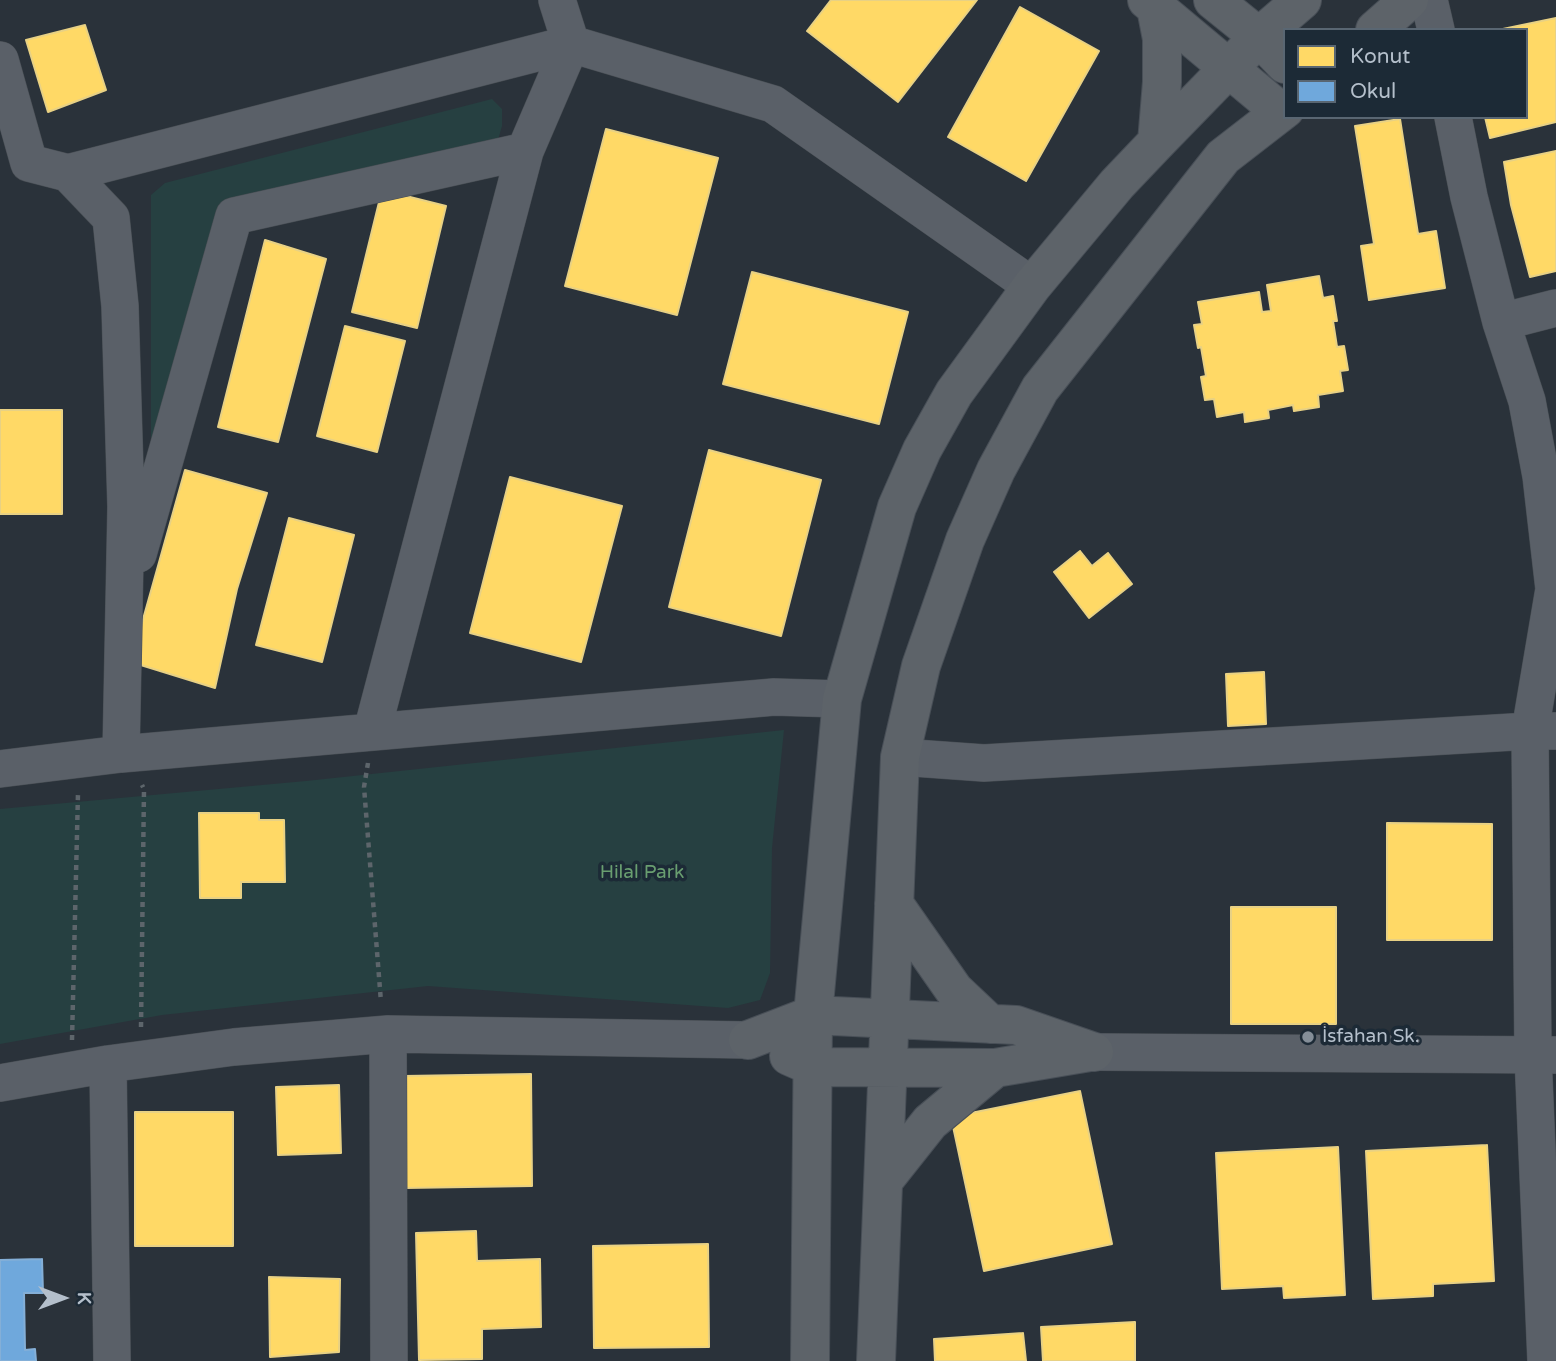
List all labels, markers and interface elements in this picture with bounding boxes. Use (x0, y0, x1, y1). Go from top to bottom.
legend (1283, 28, 1528, 119)
text: Konut (1350, 44, 1410, 69)
text: Okul (1350, 79, 1396, 104)
park label: Hilal Park (600, 862, 684, 884)
place label: İsfahan Sk. (1322, 1026, 1420, 1048)
marker: İsfahan Sk. (1300, 1029, 1316, 1045)
north arrow (28, 1263, 98, 1333)
text: K (73, 1292, 95, 1304)

